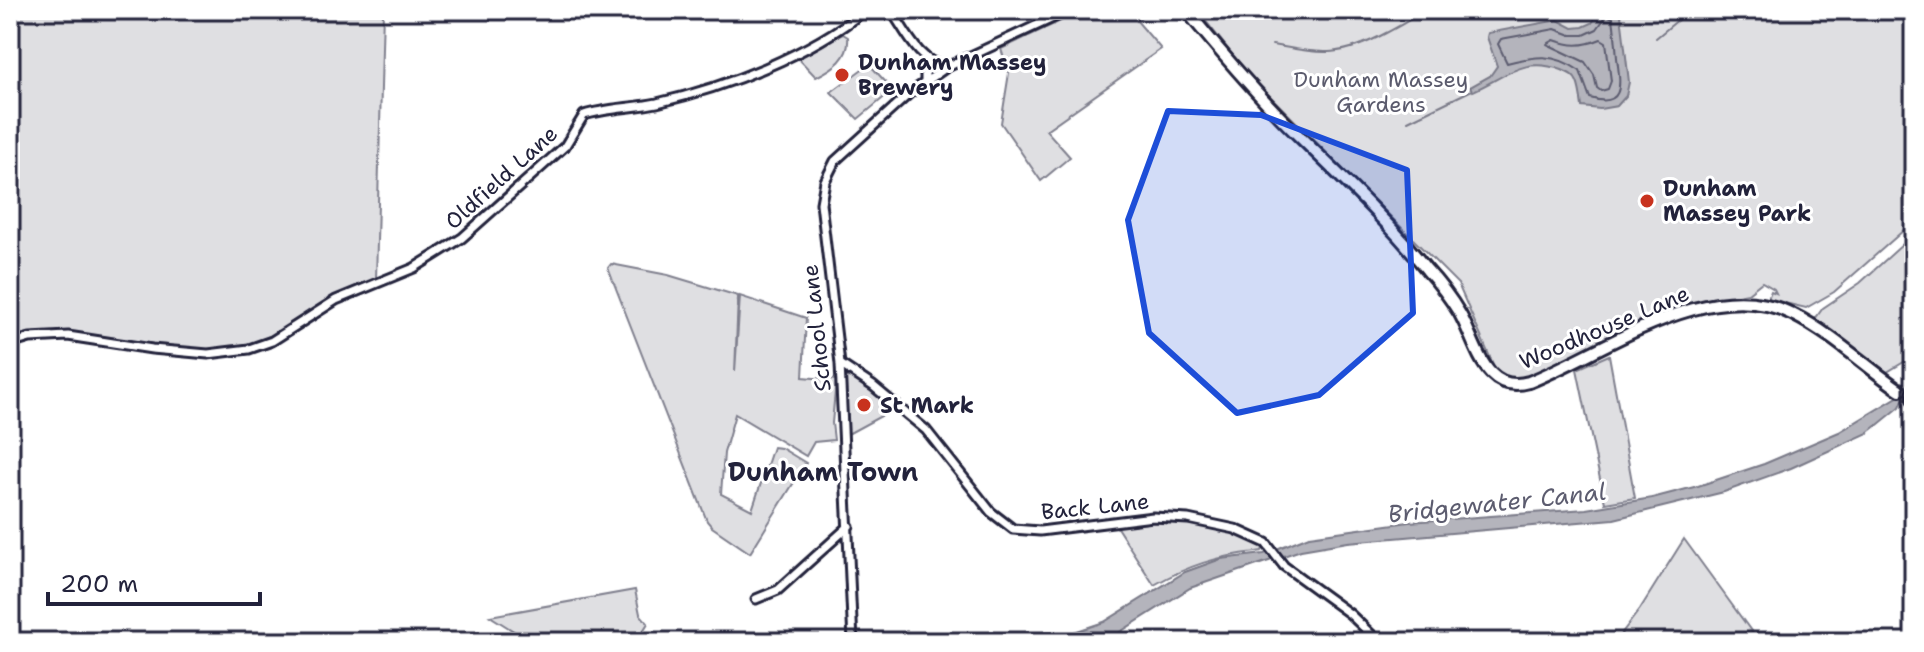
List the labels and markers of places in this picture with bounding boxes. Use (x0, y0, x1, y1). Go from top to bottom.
place label: Dunham Massey Brewery (858, 48, 1046, 102)
marker: Dunham Massey Brewery (833, 66, 851, 84)
place label: Dunham Massey Park (1663, 174, 1811, 228)
marker: Dunham Massey Park (1638, 192, 1656, 210)
place label: St Mark (880, 391, 974, 420)
marker: St Mark (855, 396, 873, 414)

